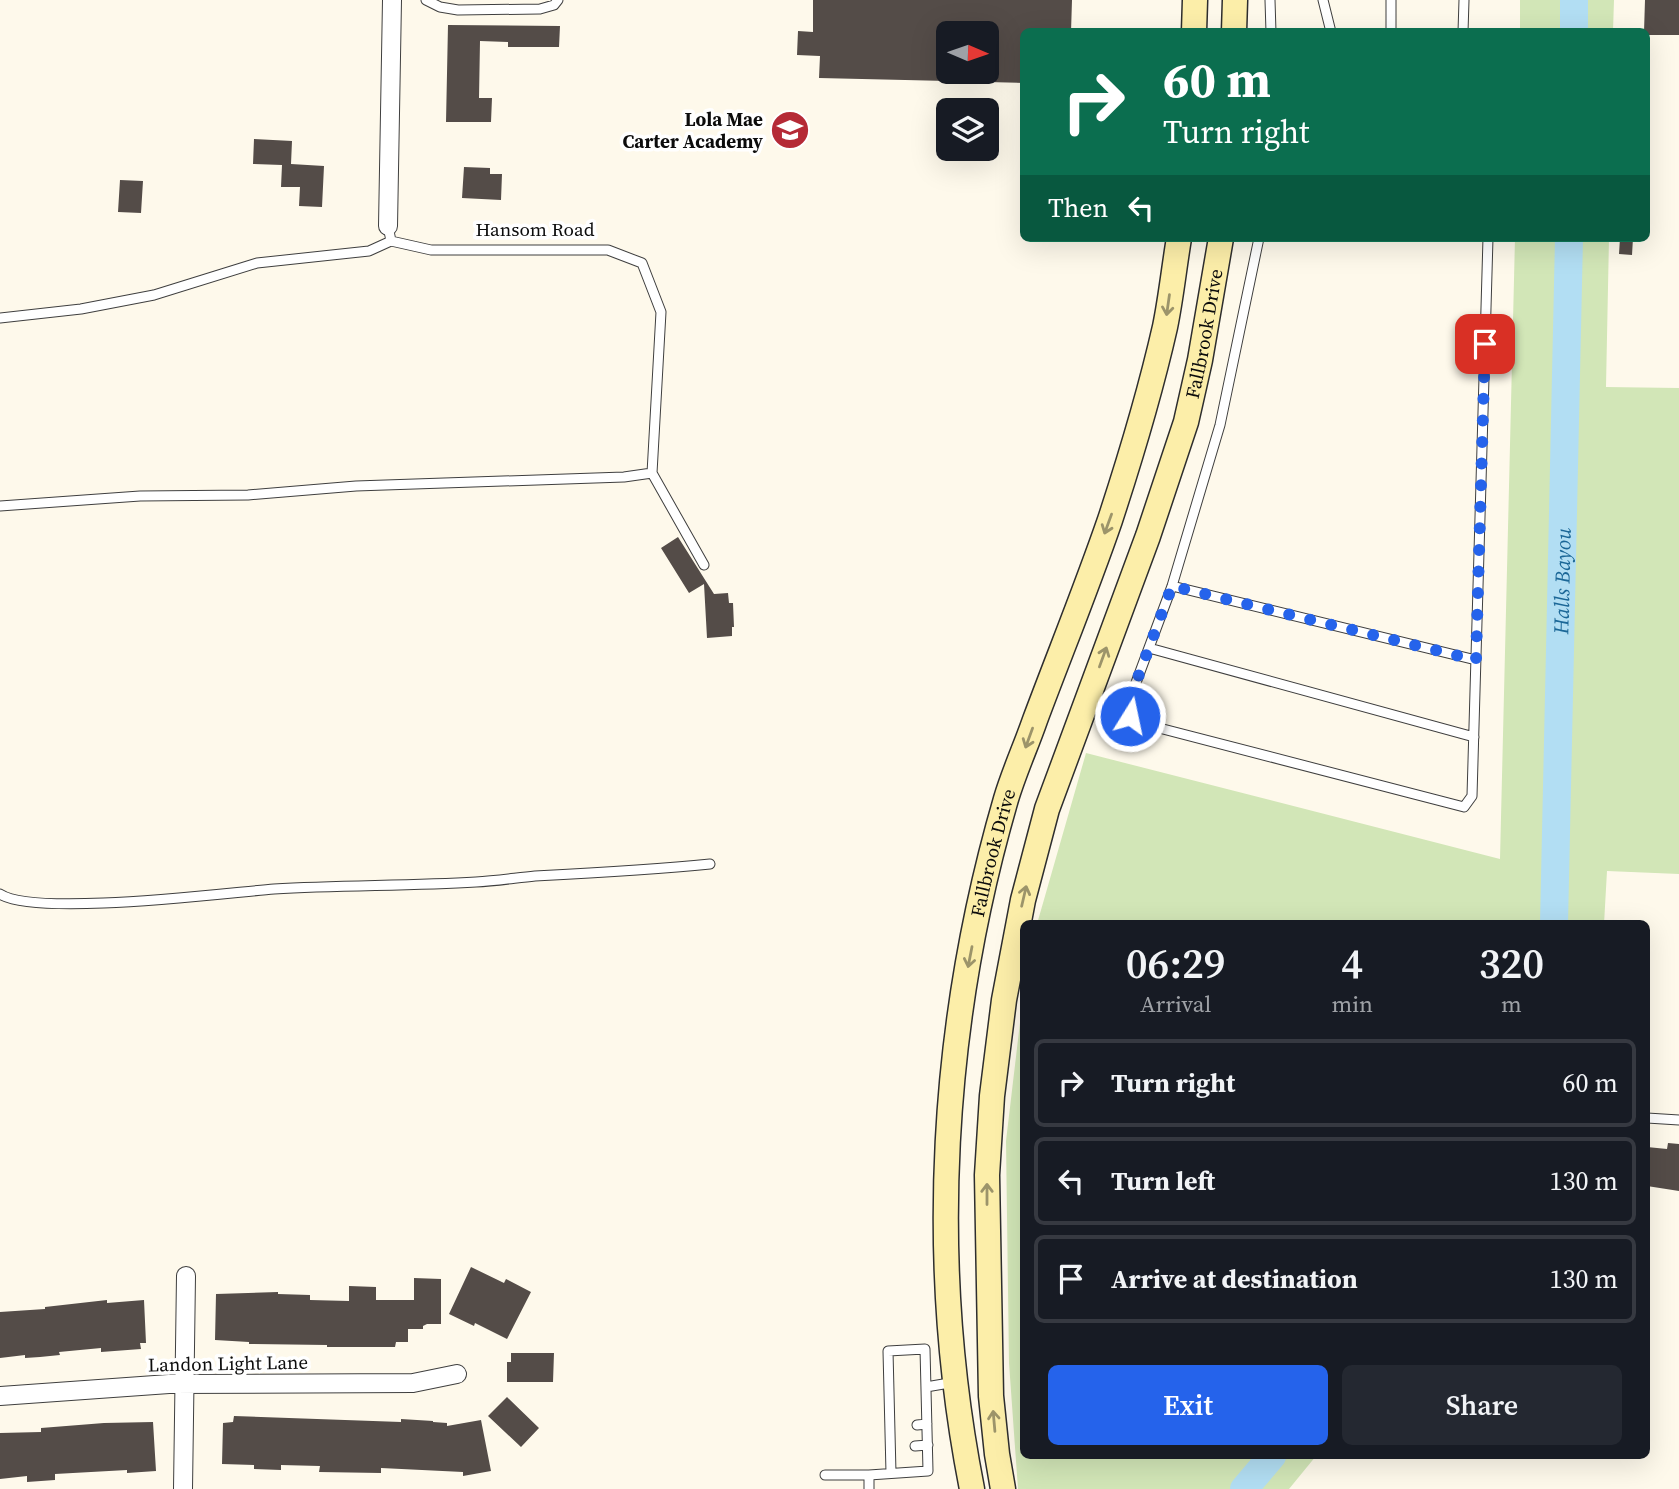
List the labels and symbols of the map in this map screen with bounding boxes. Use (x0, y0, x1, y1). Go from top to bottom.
north arrow (936, 21, 999, 84)
place label: Lola Mae Carter Academy (623, 106, 764, 154)
school or university icon: Lola Mae Carter Academy (769, 109, 811, 151)
street label: Hansom Road (476, 216, 595, 242)
street label: Fallbrook Drive (1179, 267, 1228, 401)
one-way arrow (1162, 294, 1175, 316)
pin (1455, 314, 1515, 374)
one-way arrow (1101, 513, 1113, 535)
water label: Halls Bayou (1546, 527, 1577, 636)
one-way arrow (1098, 646, 1110, 668)
position arrow (1093, 679, 1167, 753)
one-way arrow (1021, 726, 1034, 748)
street label: Fallbrook Drive (964, 785, 1021, 919)
one-way arrow (1018, 885, 1031, 908)
one-way arrow (963, 945, 976, 968)
one-way arrow (980, 1183, 994, 1206)
street label: Landon Light Lane (148, 1349, 308, 1377)
one-way arrow (987, 1411, 1000, 1433)

